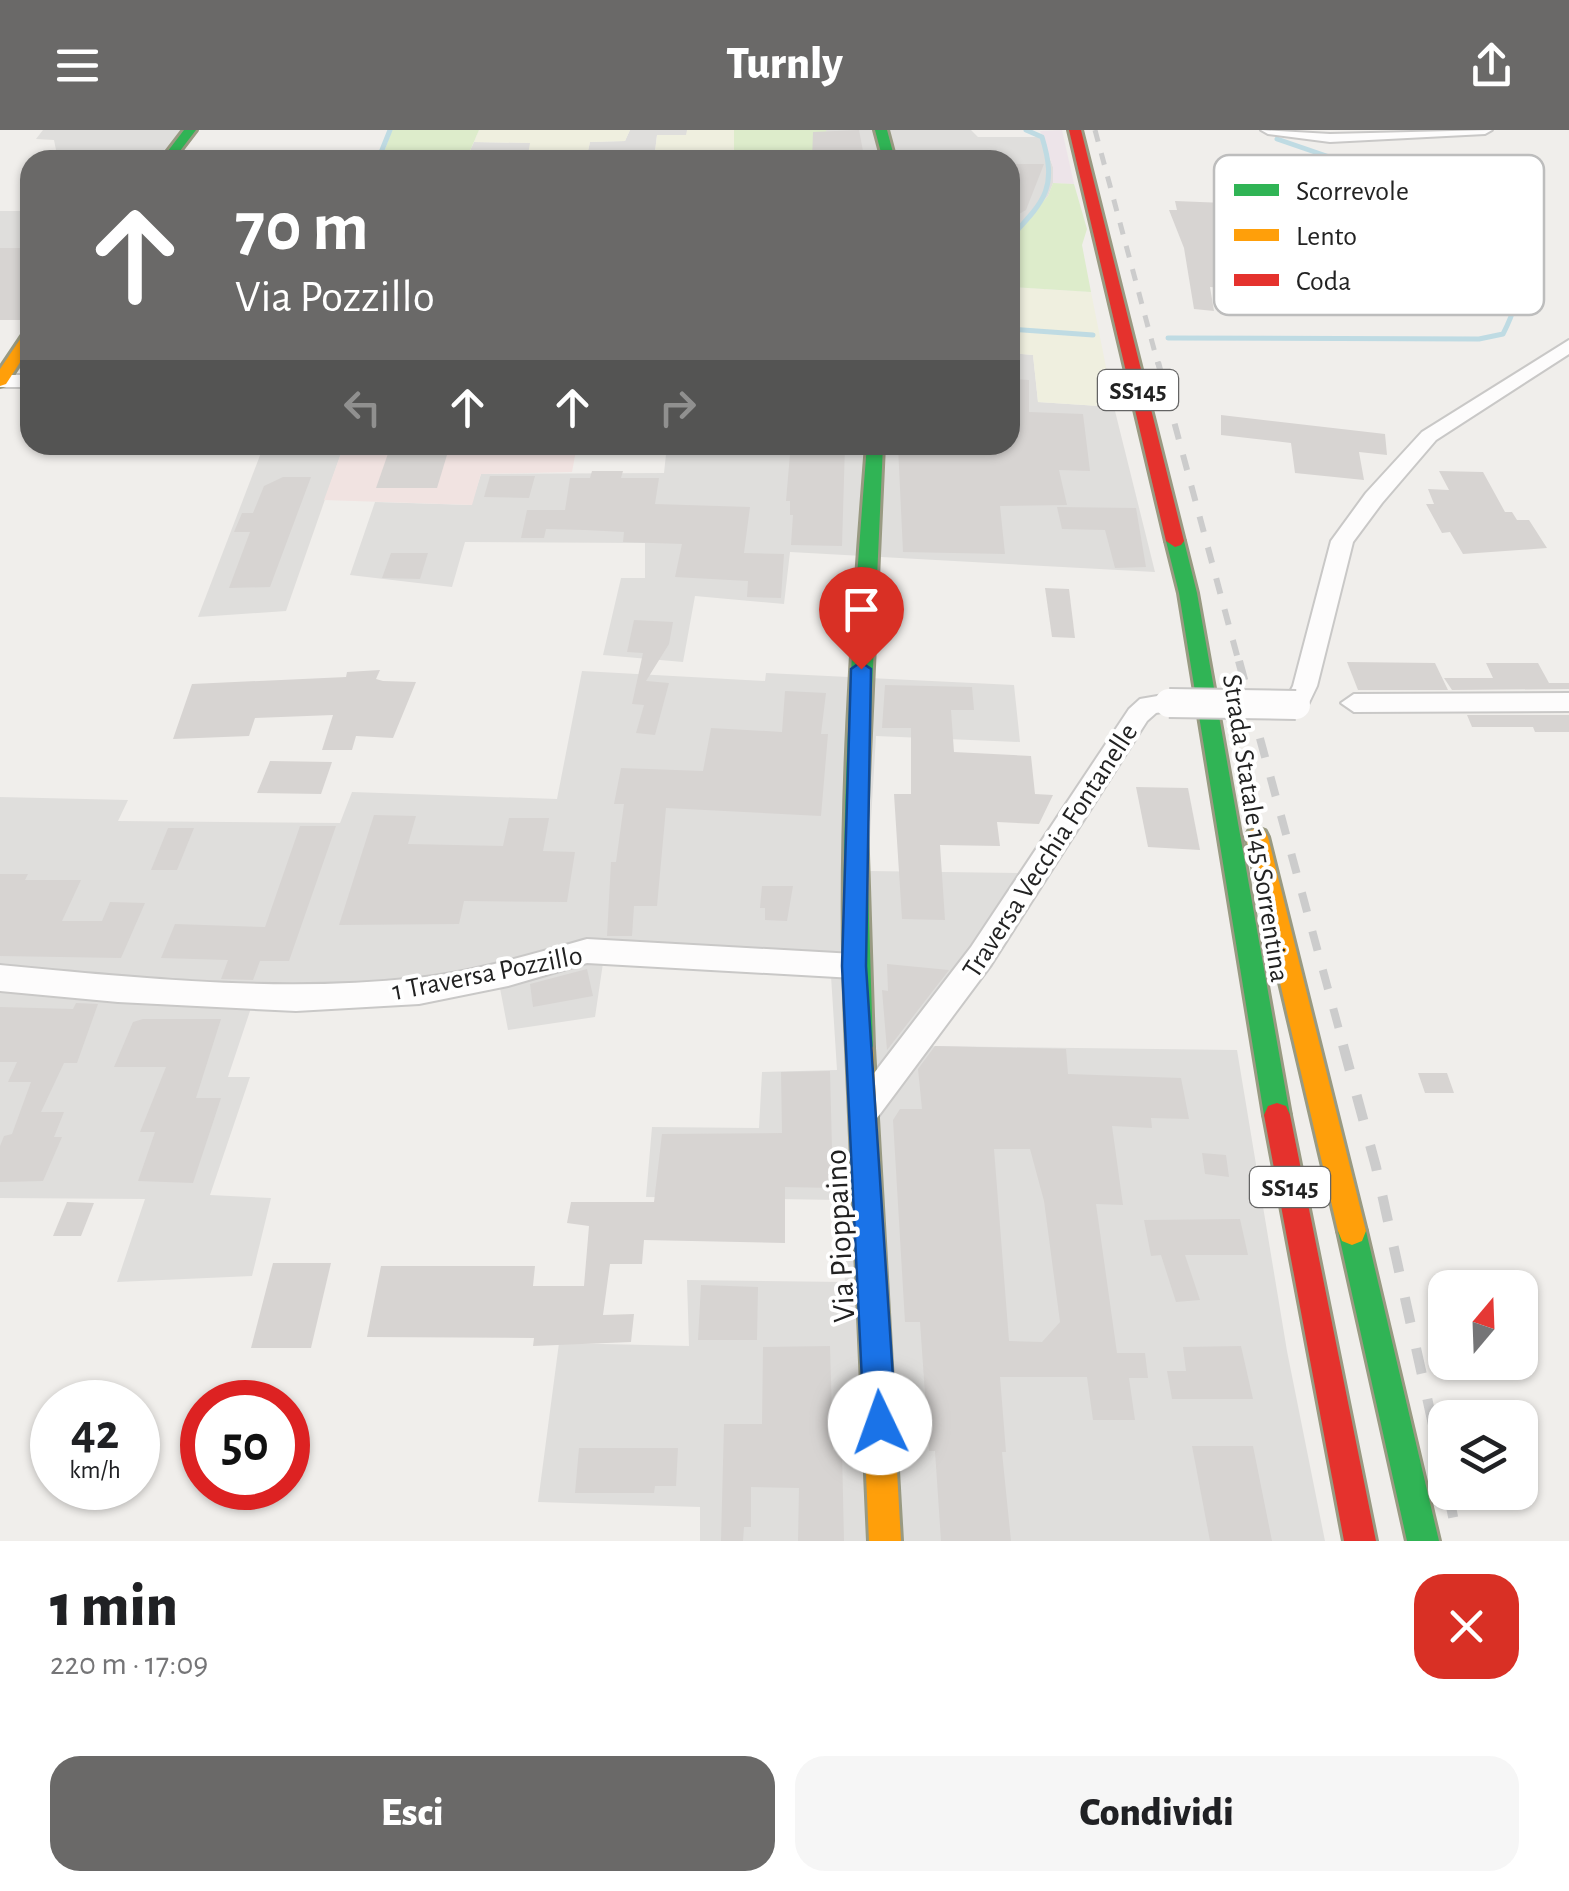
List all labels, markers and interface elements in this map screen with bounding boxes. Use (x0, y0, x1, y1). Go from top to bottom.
icon: menu (50, 38, 105, 93)
icon: share (1464, 38, 1519, 93)
text: Turnly (726, 42, 843, 87)
legend (1214, 155, 1544, 315)
text: Scorrevole (1296, 178, 1409, 206)
icon: ahead (70, 190, 200, 320)
text: 70 m (235, 193, 369, 263)
text: Lento (1296, 223, 1357, 251)
text: Coda (1296, 268, 1351, 296)
text: Via Pozzillo (235, 275, 435, 320)
road number: SS145 (1098, 370, 1178, 410)
icon: left (335, 380, 390, 435)
icon: ahead (440, 380, 495, 435)
icon: ahead (545, 380, 600, 435)
icon: right (650, 380, 705, 435)
pin (819, 567, 904, 670)
icon: arrive (834, 582, 889, 637)
street label: Strada Statale 145 Sorrentina (1217, 672, 1293, 984)
street label: Traversa Vecchia Fontanelle (958, 719, 1143, 983)
street label: 1 Traversa Pozzillo (390, 942, 585, 1006)
street label: Via Pioppaino (819, 1149, 861, 1323)
road number: SS145 (1250, 1167, 1330, 1207)
north arrow (1428, 1270, 1538, 1380)
map controls (1428, 1270, 1538, 1510)
position arrow (828, 1371, 932, 1475)
speed limit sign: 50 (180, 1380, 310, 1510)
button: layers (1428, 1400, 1538, 1510)
text: 42 (71, 1408, 119, 1458)
text: km/h (69, 1458, 121, 1483)
button: close (1414, 1574, 1519, 1679)
text: 1 min (50, 1577, 178, 1637)
text: 220 m · 17:09 (50, 1648, 208, 1680)
button: Esci (50, 1756, 775, 1871)
button: Condividi (795, 1756, 1519, 1871)

